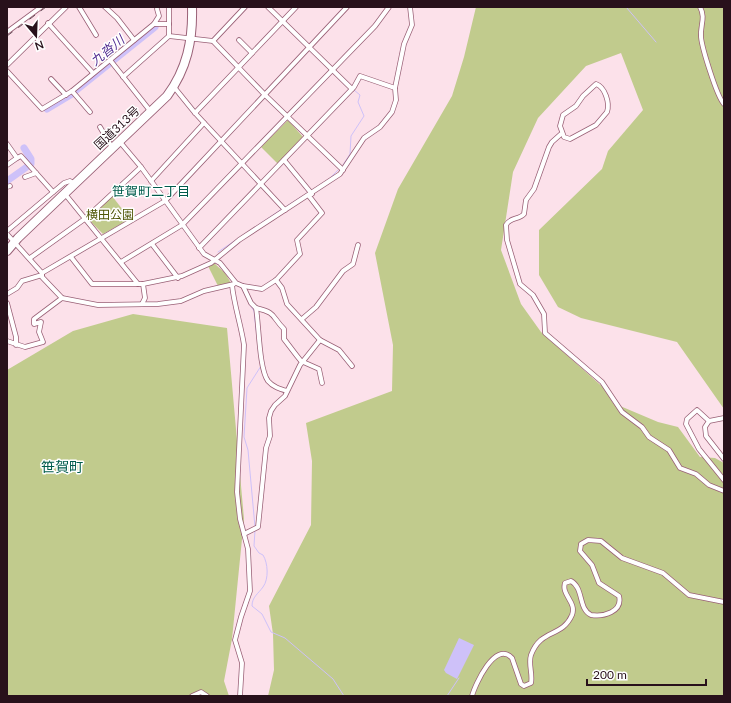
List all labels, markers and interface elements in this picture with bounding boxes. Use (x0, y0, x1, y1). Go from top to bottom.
north arrow (16, 16, 56, 56)
water label: 九沓川 (87, 30, 129, 68)
text: N (33, 38, 46, 53)
street label: 国道313号 (91, 103, 143, 153)
district label: 笹賀町二丁目 (112, 183, 190, 199)
park label: 横田公園 (86, 207, 134, 222)
district label: 笹賀町 (41, 458, 83, 475)
scale bar (587, 661, 706, 687)
text: 200 m (593, 667, 627, 682)

